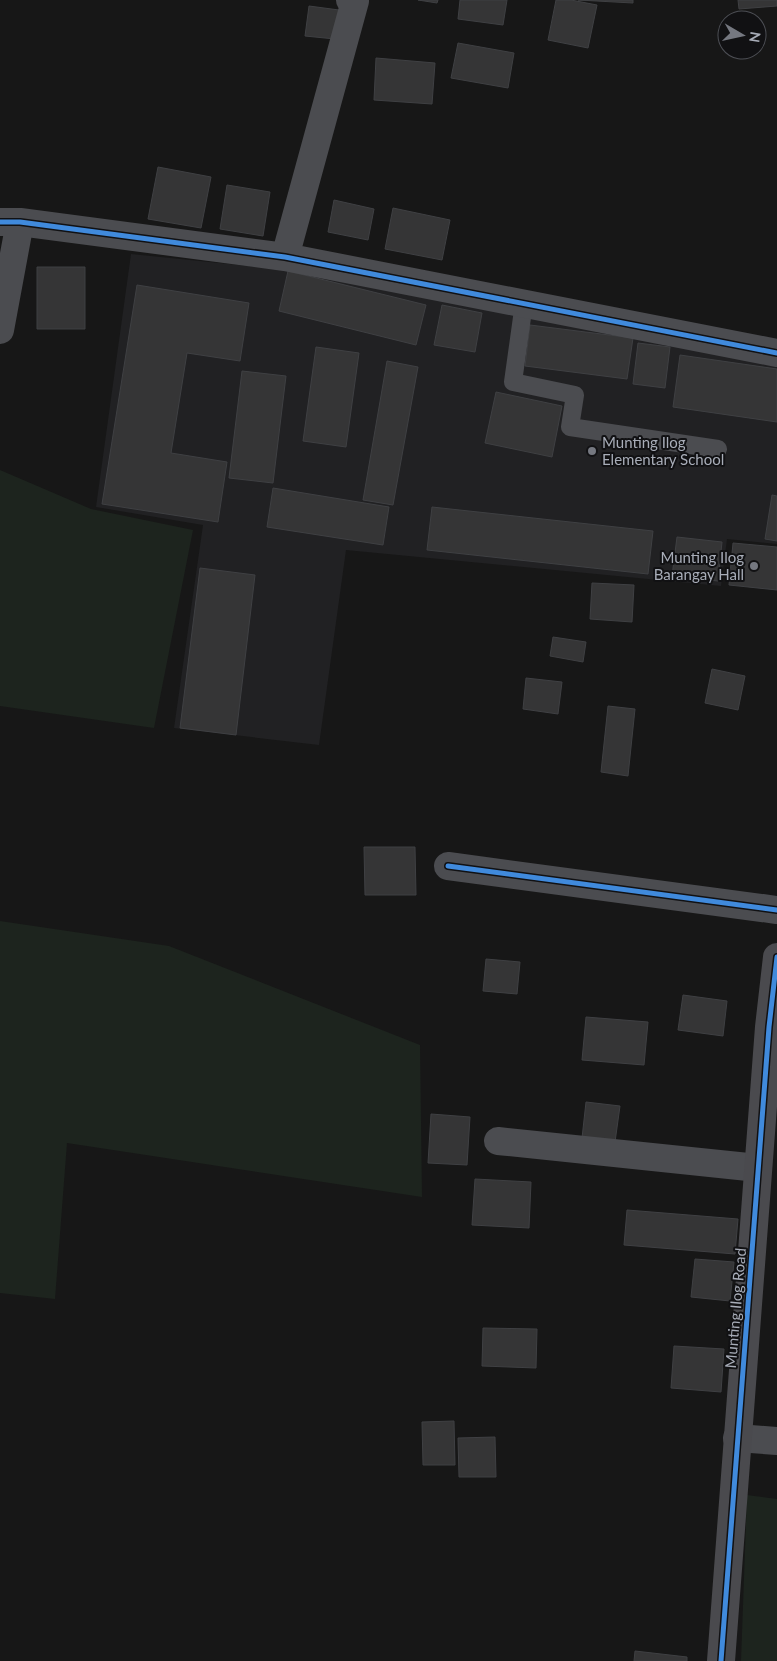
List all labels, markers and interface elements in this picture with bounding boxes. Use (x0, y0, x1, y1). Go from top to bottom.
north arrow (717, 10, 767, 60)
text: N (746, 30, 765, 44)
place label: Munting Ilog Elementary School (602, 433, 724, 468)
marker: Munting Ilog Elementary School (586, 445, 598, 457)
place label: Munting Ilog Barangay Hall (654, 548, 744, 583)
marker: Munting Ilog Barangay Hall (748, 560, 760, 572)
street label: Munting Ilog Road (721, 1247, 749, 1369)

